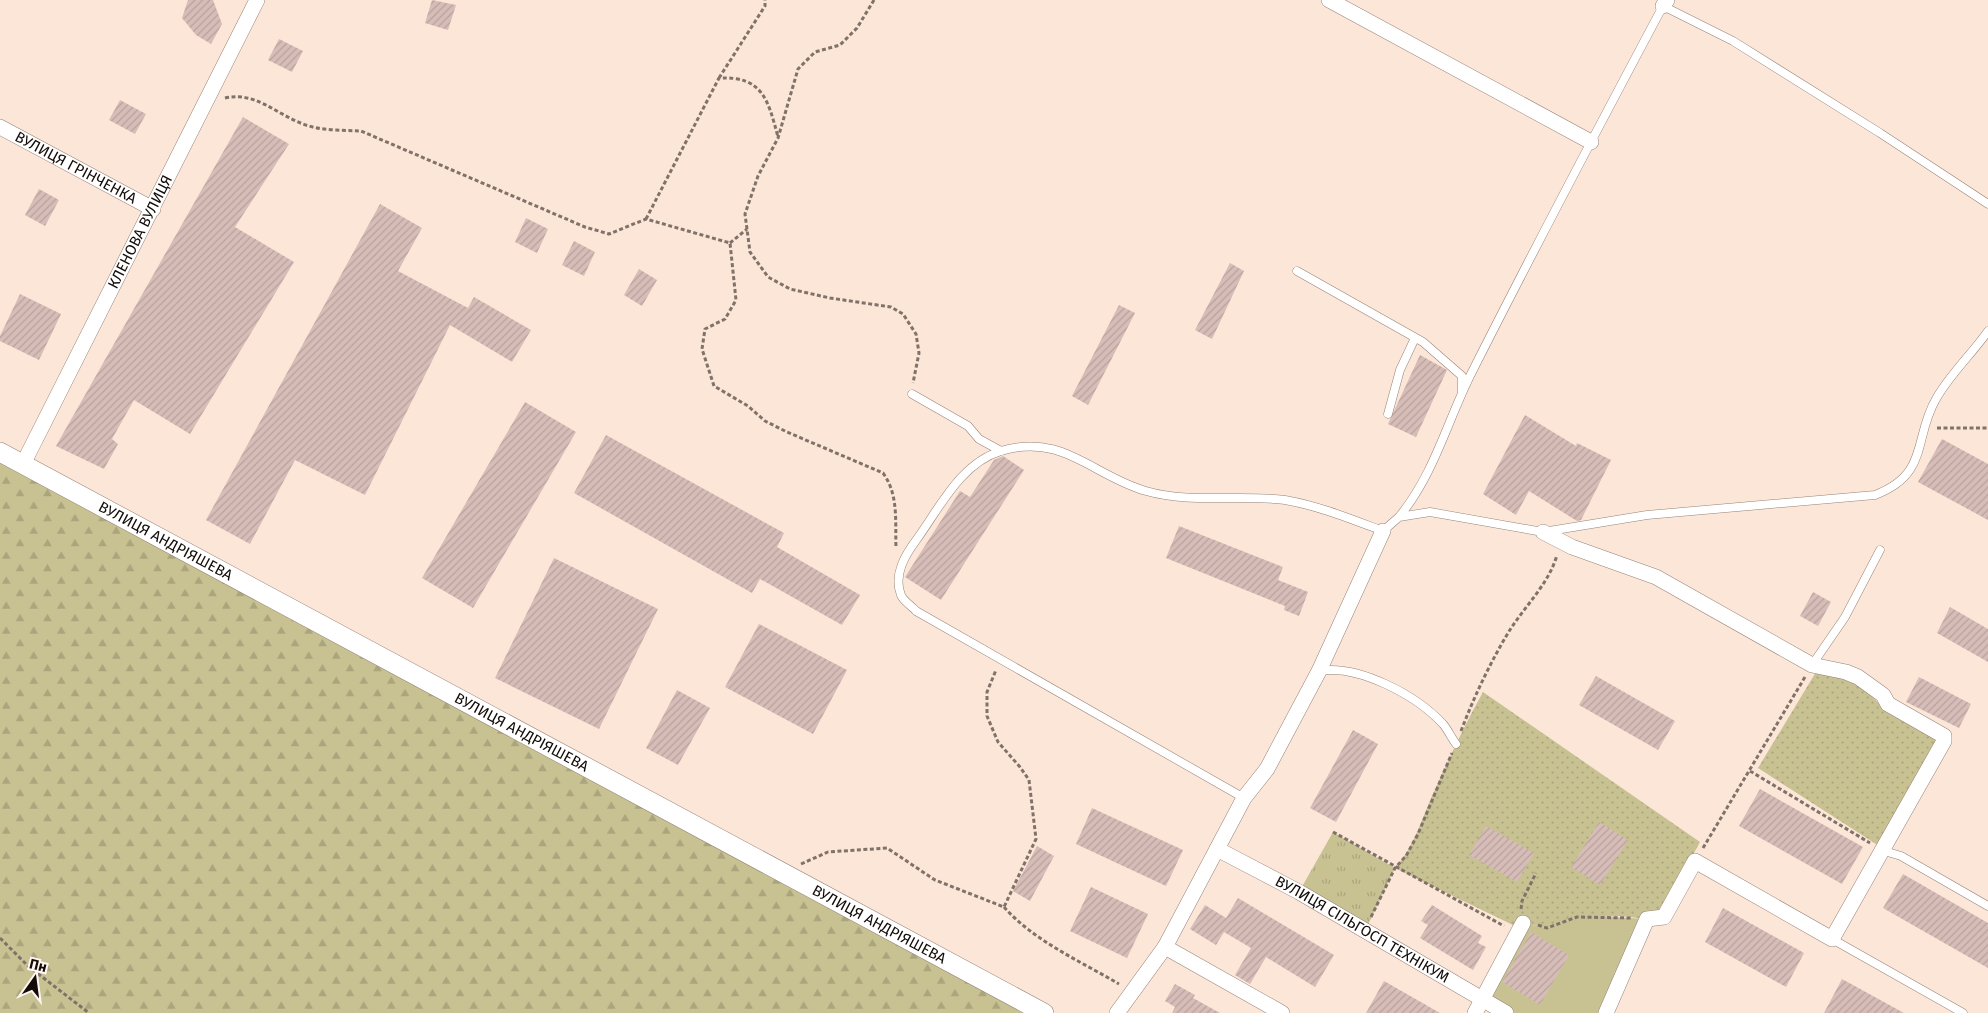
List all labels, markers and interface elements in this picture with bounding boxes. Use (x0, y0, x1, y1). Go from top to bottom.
street label: ВУЛИЦЯ ГРІНЧЕНКА (12, 128, 140, 208)
street label: КЛЕНОВА ВУЛИЦЯ (104, 172, 176, 292)
street label: ВУЛИЦЯ АНДРІЯШЕВА (95, 498, 236, 584)
street label: ВУЛИЦЯ АНДРІЯШЕВА (451, 689, 592, 776)
street label: ВУЛИЦЯ СІЛЬГОСП ТЕХНІКУМ (1272, 872, 1452, 987)
street label: ВУЛИЦЯ АНДРІЯШЕВА (809, 881, 950, 968)
north arrow (10, 953, 60, 1003)
text: Пн (27, 956, 49, 976)

